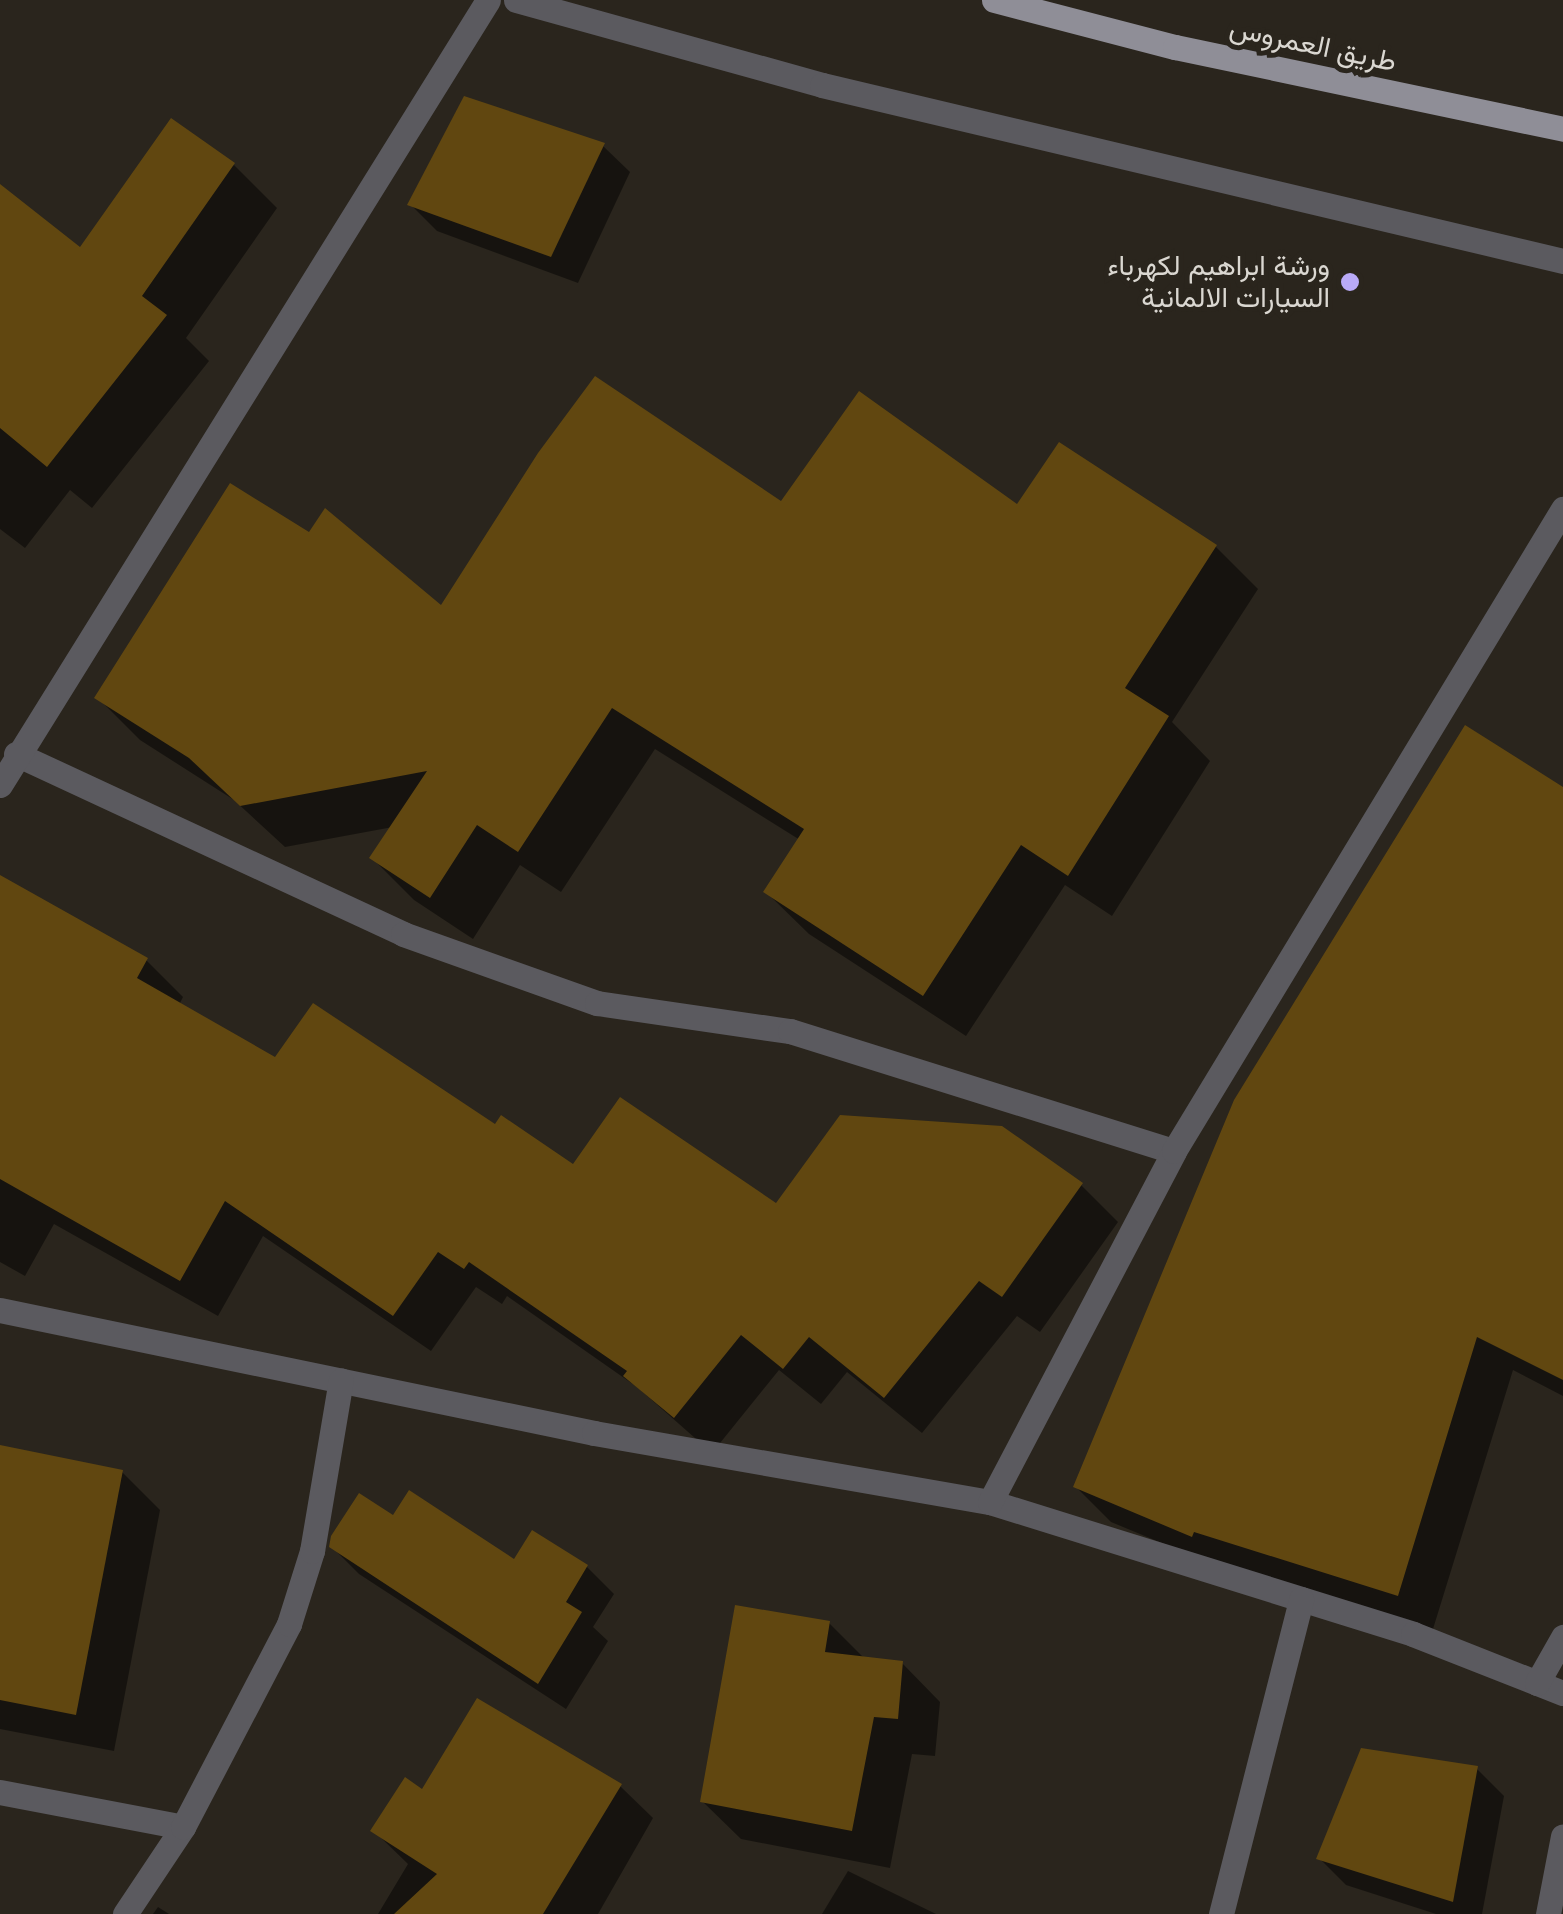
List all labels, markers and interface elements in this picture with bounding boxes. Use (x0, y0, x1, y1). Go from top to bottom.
street label: طريق العمروس (1227, 11, 1399, 79)
place label: ورشة ابراهيم لكهرباء السيارات الالمانية (1107, 249, 1330, 315)
marker: ورشة ابراهيم لكهرباء السيارات الالمانية (1339, 271, 1361, 293)

